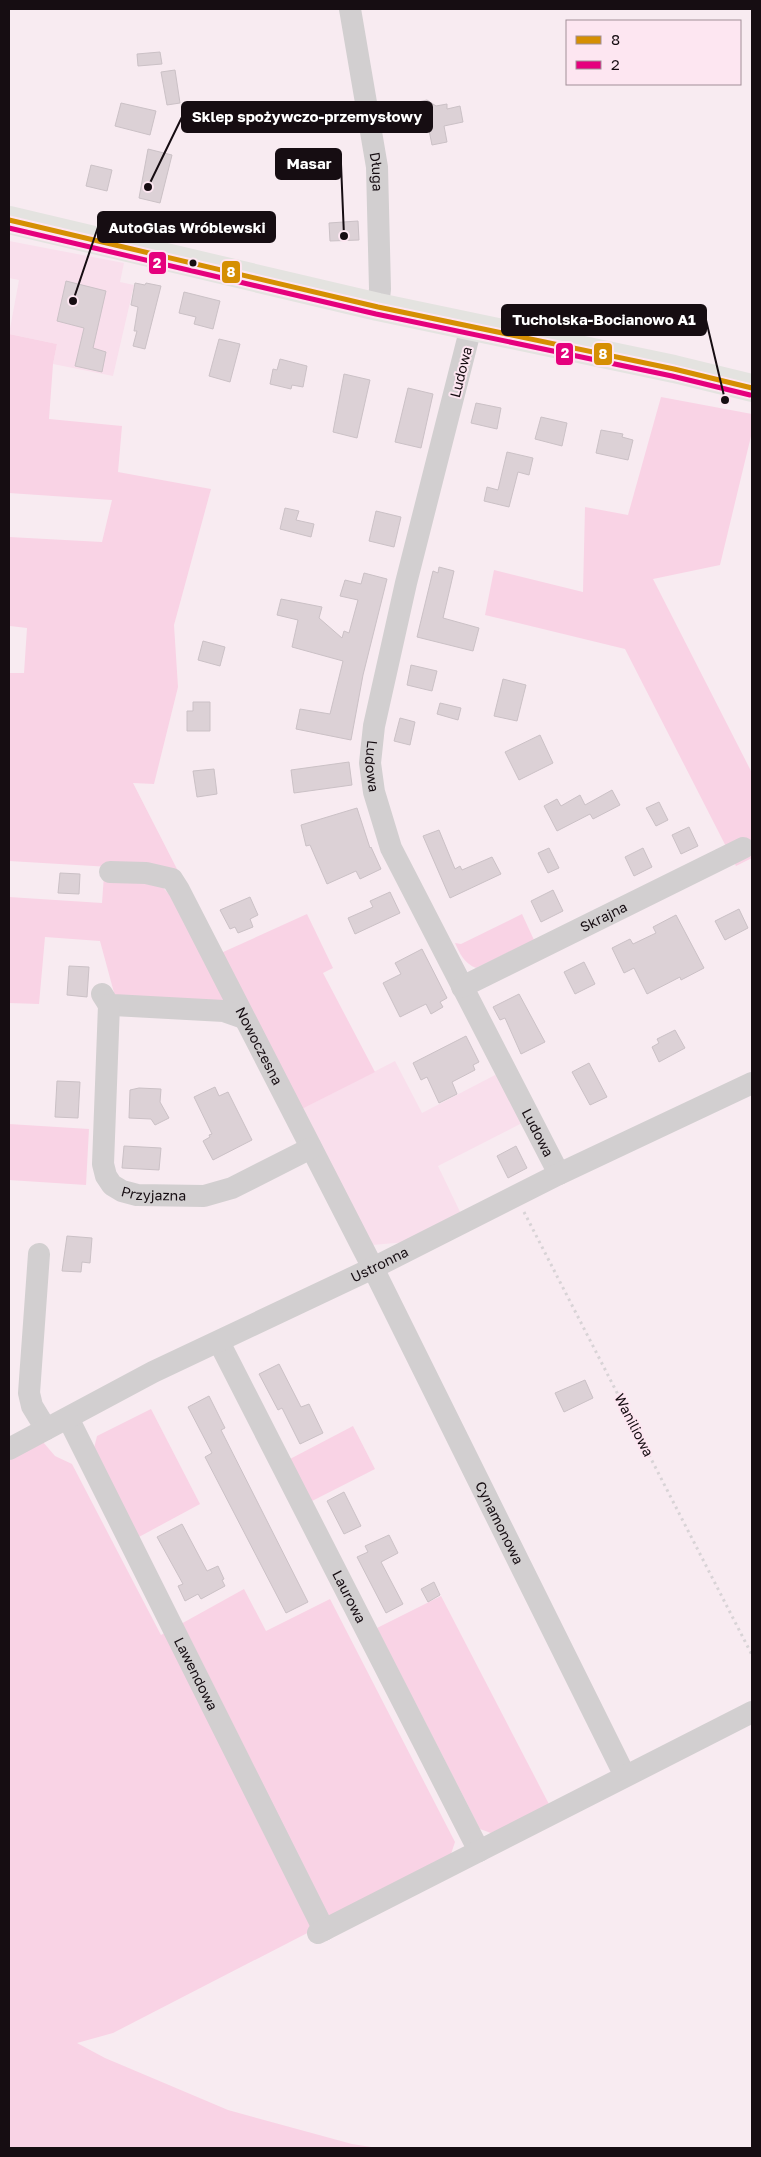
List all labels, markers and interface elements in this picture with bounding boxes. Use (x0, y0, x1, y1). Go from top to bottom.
legend (566, 20, 741, 85)
text: 8 (611, 30, 620, 48)
text: 2 (611, 55, 620, 73)
callout: Sklep spożywczo-przemysłowy (182, 102, 432, 132)
text: Sklep spożywczo-przemysłowy (192, 107, 422, 125)
callout: Masar (276, 149, 341, 179)
street label: Długa (367, 151, 387, 192)
text: Masar (286, 154, 332, 172)
callout: AutoGlas Wróblewski (98, 212, 275, 242)
text: AutoGlas Wróblewski (108, 218, 266, 236)
line badge: 2 (148, 251, 167, 275)
text: 2 (153, 254, 162, 271)
unlabelled marker (188, 258, 198, 268)
line badge: 8 (221, 260, 241, 284)
text: 8 (227, 263, 236, 280)
callout: Tucholska-Bocianowo A1 (502, 305, 706, 335)
text: Tucholska-Bocianowo A1 (512, 310, 696, 328)
line badge: 2 (555, 342, 574, 366)
line badge: 8 (593, 342, 613, 366)
text: 2 (561, 344, 570, 361)
street label: Ludowa (446, 345, 475, 399)
text: 8 (599, 345, 608, 362)
street label: Ludowa (362, 739, 383, 793)
street label: Skrajna (577, 898, 630, 935)
street label: Nowoczesna (232, 1004, 287, 1088)
street label: Ludowa (519, 1105, 558, 1160)
street label: Przyjazna (119, 1182, 186, 1204)
street label: Ustronna (348, 1243, 411, 1285)
street label: Waniliowa (611, 1390, 658, 1459)
street label: Cynamonowa (472, 1478, 528, 1567)
street label: Laurowa (329, 1567, 370, 1626)
street label: Lawendowa (171, 1634, 222, 1713)

